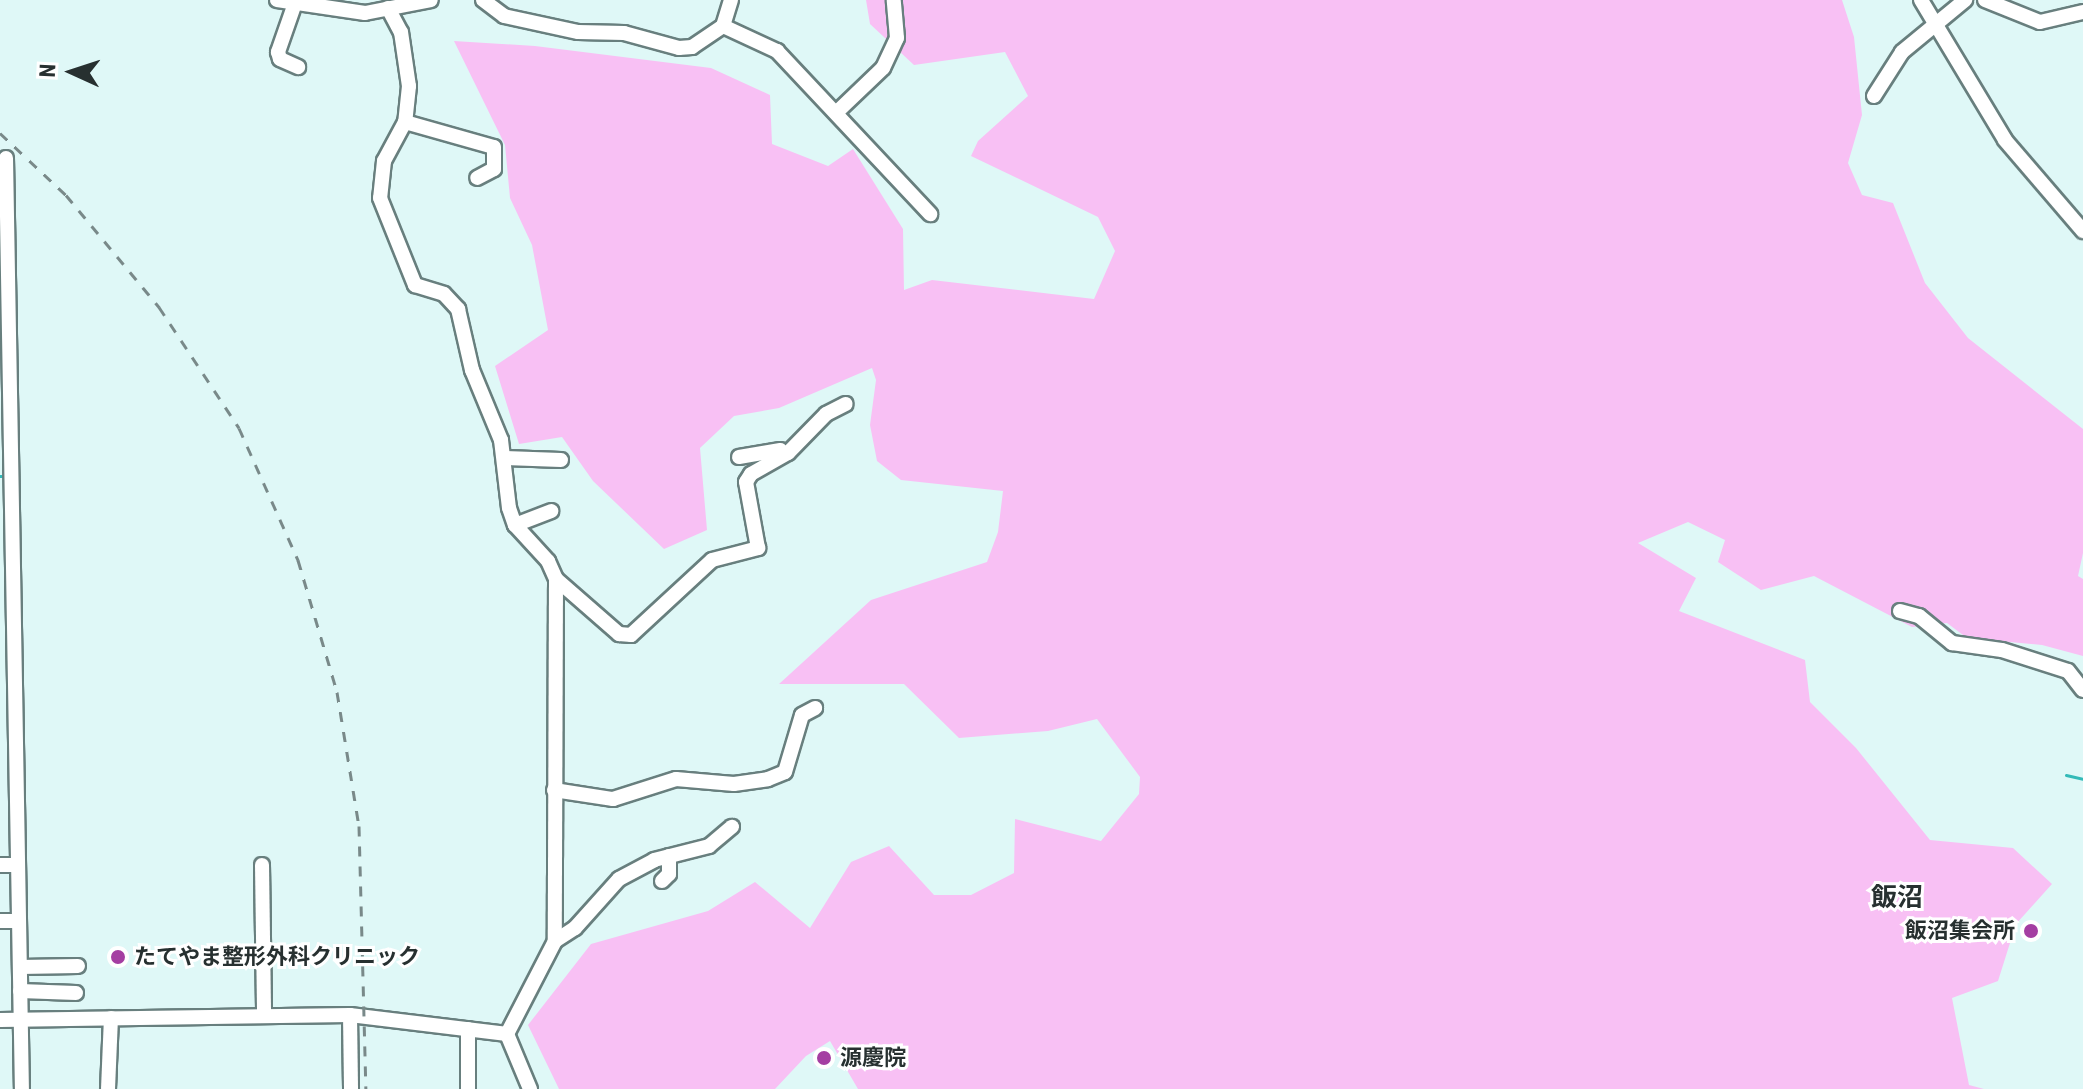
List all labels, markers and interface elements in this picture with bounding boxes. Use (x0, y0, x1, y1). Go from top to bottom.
north arrow (32, 32, 112, 112)
text: N (35, 63, 60, 78)
district label: 飯沼 (1871, 882, 1923, 914)
place label: 飯沼集会所 (1905, 918, 2015, 944)
marker: 飯沼集会所 (2022, 922, 2040, 940)
place label: たてやま整形外科クリニック (134, 944, 420, 970)
marker: たてやま整形外科クリニック (109, 948, 127, 966)
place label: 源慶院 (840, 1045, 906, 1071)
marker: 源慶院 (815, 1049, 833, 1067)

